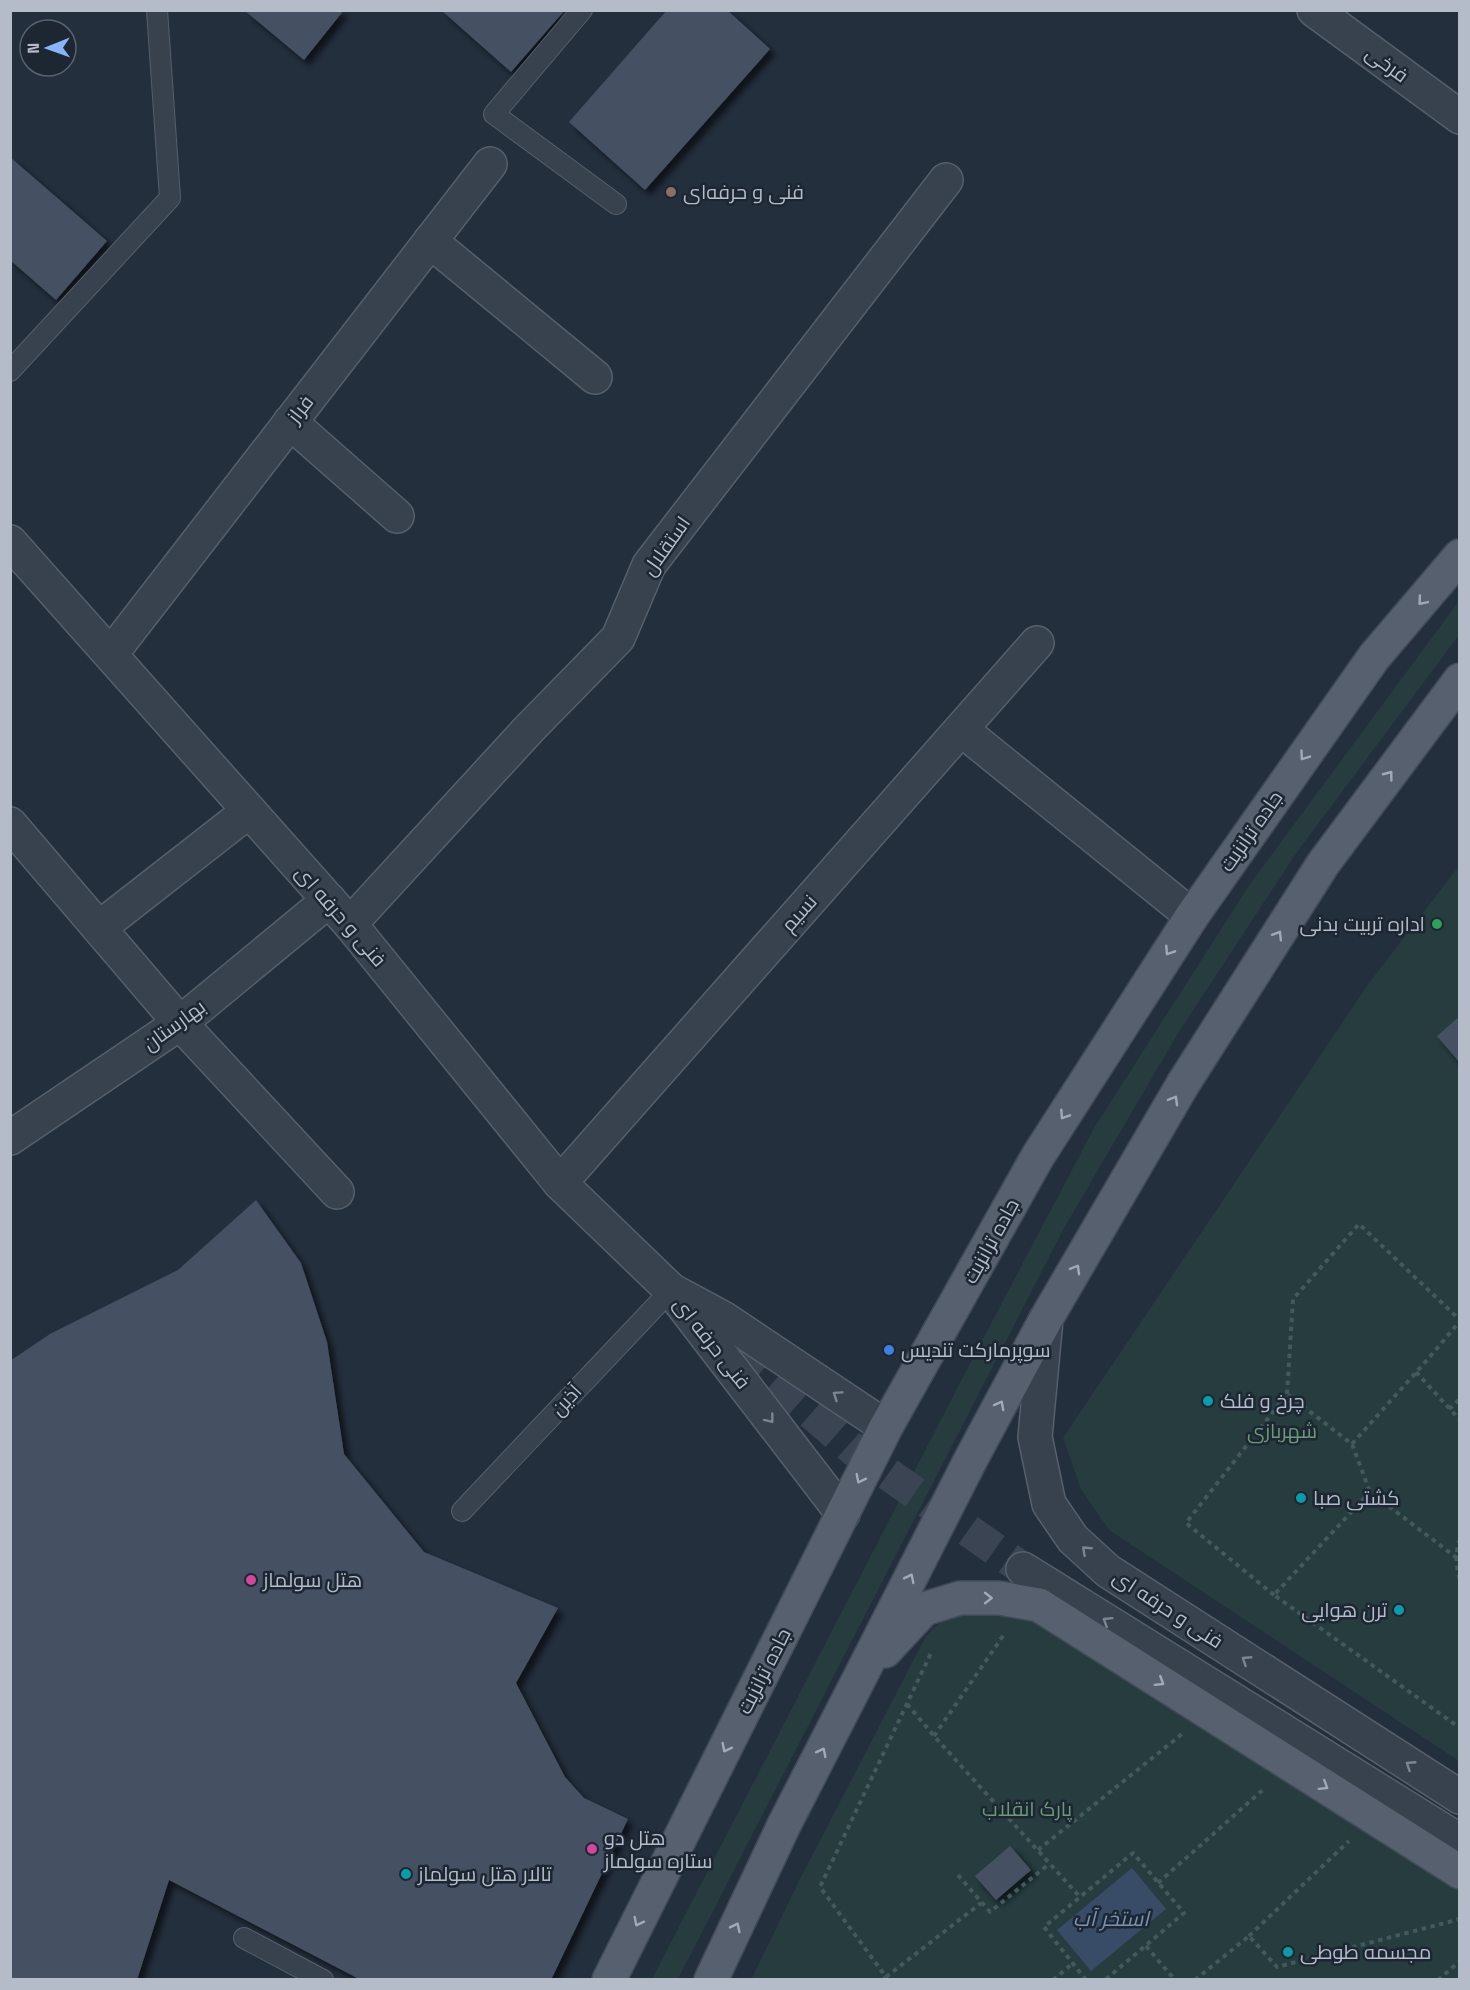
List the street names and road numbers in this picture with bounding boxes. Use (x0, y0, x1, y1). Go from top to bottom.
street label: فرخی (1360, 40, 1414, 88)
street label: فراز (280, 390, 319, 429)
street label: استقلال (636, 511, 696, 581)
street label: جاده ترانزیت (1214, 785, 1288, 877)
street label: فنی و حرفه ای (290, 860, 392, 972)
street label: نسيم (775, 889, 823, 938)
street label: بهارستان (137, 994, 211, 1056)
street label: جاده ترانزیت (957, 1194, 1025, 1288)
street label: فنی حرفه ای (668, 1292, 756, 1394)
street label: آذین (545, 1378, 588, 1421)
street label: فنی و حرفه ای (1108, 1564, 1228, 1654)
street label: جاده ترانزیت (731, 1624, 797, 1718)

